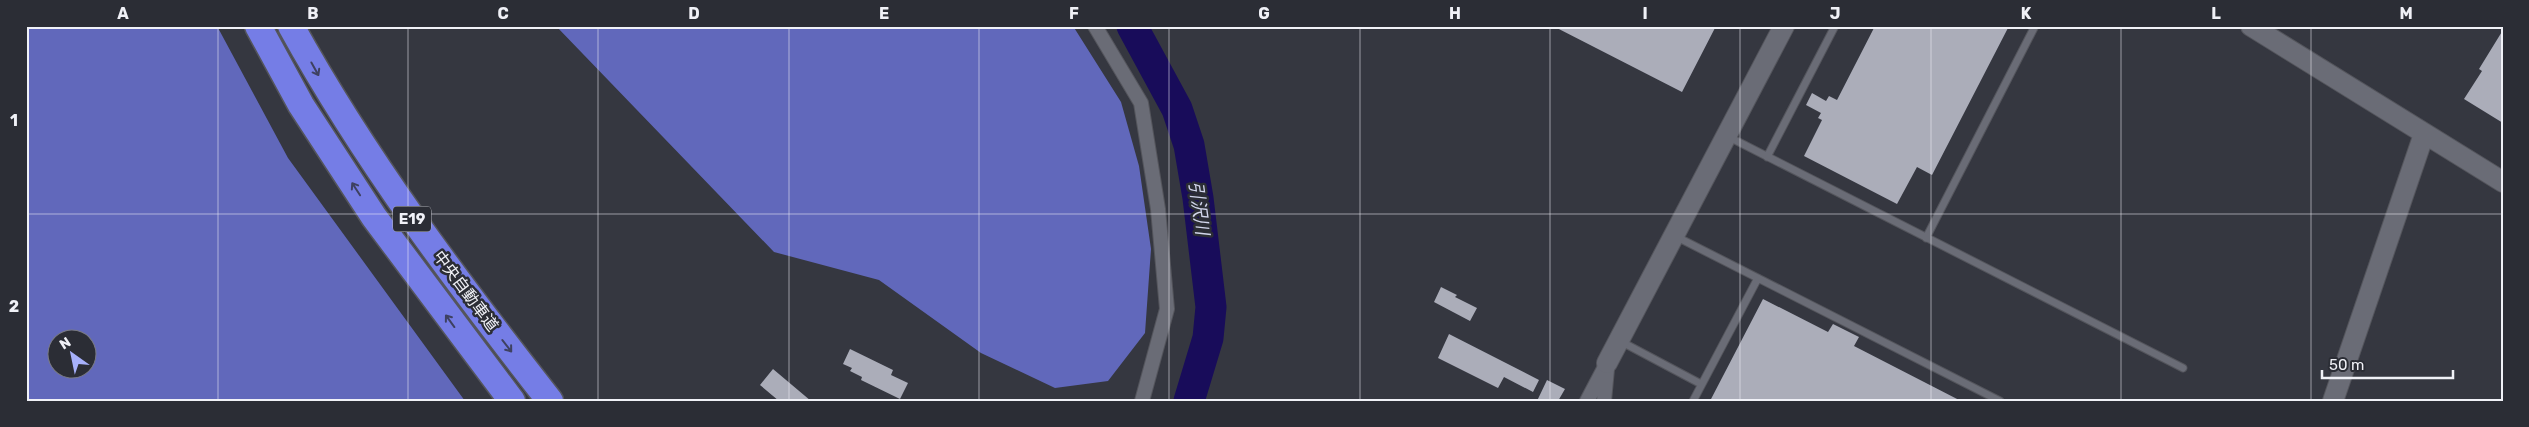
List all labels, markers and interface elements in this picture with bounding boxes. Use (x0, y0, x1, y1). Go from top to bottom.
text: A (117, 4, 129, 23)
text: B (307, 4, 319, 23)
text: C (497, 4, 509, 23)
text: D (688, 4, 700, 23)
text: E (879, 4, 889, 23)
text: F (1069, 4, 1079, 23)
text: G (1258, 4, 1270, 23)
text: H (1449, 4, 1461, 23)
text: I (1642, 4, 1648, 23)
text: J (1830, 4, 1840, 23)
text: K (2021, 4, 2032, 23)
text: L (2211, 4, 2221, 23)
text: M (2399, 4, 2413, 23)
one-way arrow (311, 61, 320, 76)
text: 1 (10, 111, 18, 130)
water label: 引沢川 (1184, 180, 1214, 238)
one-way arrow (351, 182, 361, 196)
road number: E19 (393, 206, 431, 232)
street label: 中央自動車道 (430, 247, 502, 335)
text: 2 (9, 297, 19, 316)
one-way arrow (445, 315, 456, 328)
north arrow (48, 330, 98, 380)
text: N (56, 334, 74, 353)
one-way arrow (502, 339, 512, 353)
scale bar (2322, 347, 2453, 379)
text: 50 m (2329, 356, 2364, 374)

